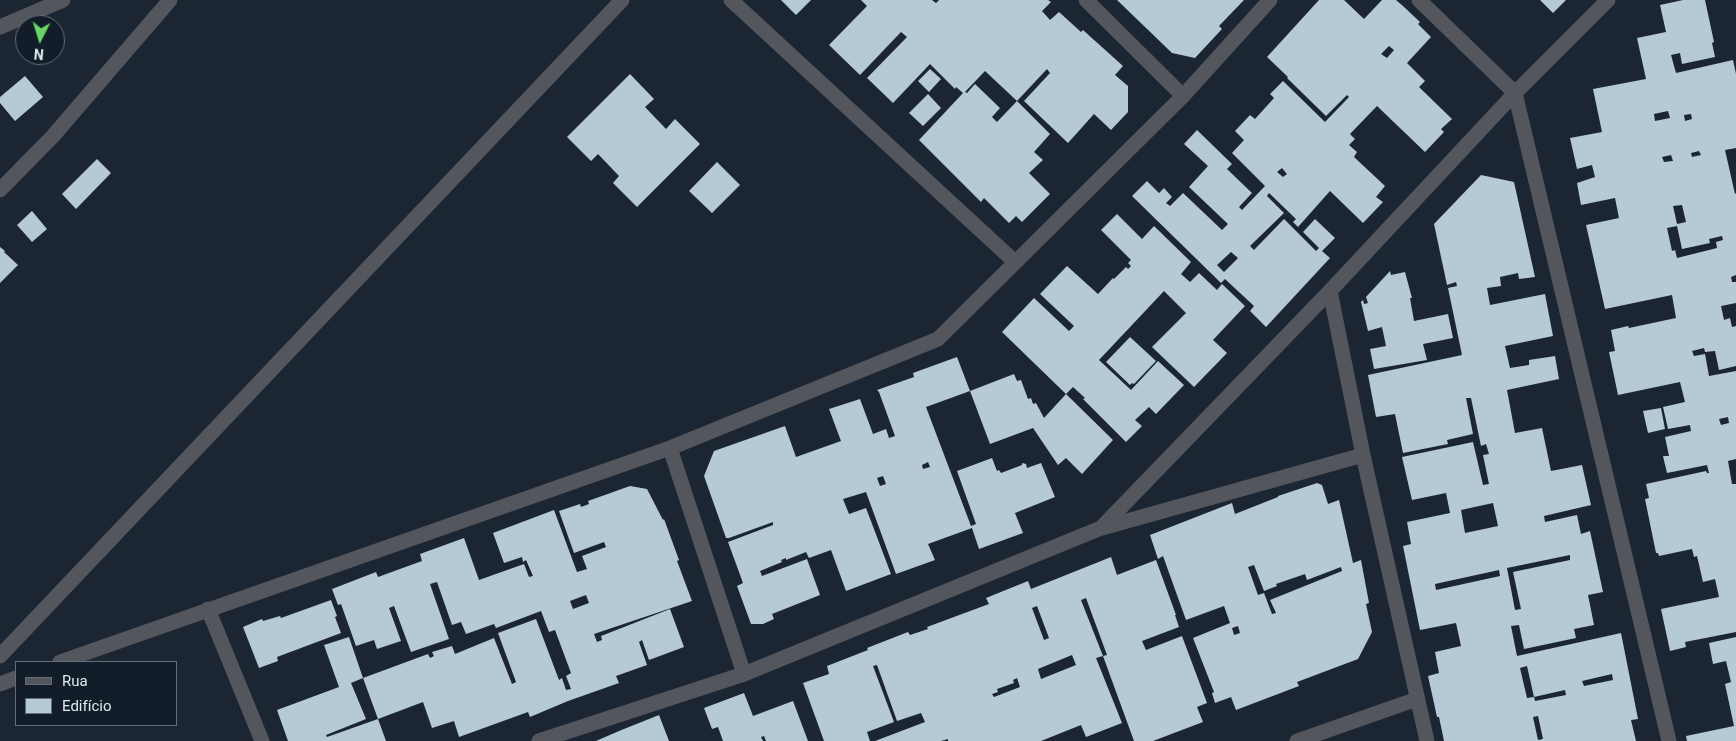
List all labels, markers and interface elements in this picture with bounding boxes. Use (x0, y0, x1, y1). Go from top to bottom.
north arrow (15, 15, 65, 65)
text: N (33, 46, 44, 62)
legend (15, 661, 178, 726)
text: Rua (62, 672, 88, 690)
text: Edifício (62, 697, 111, 715)

